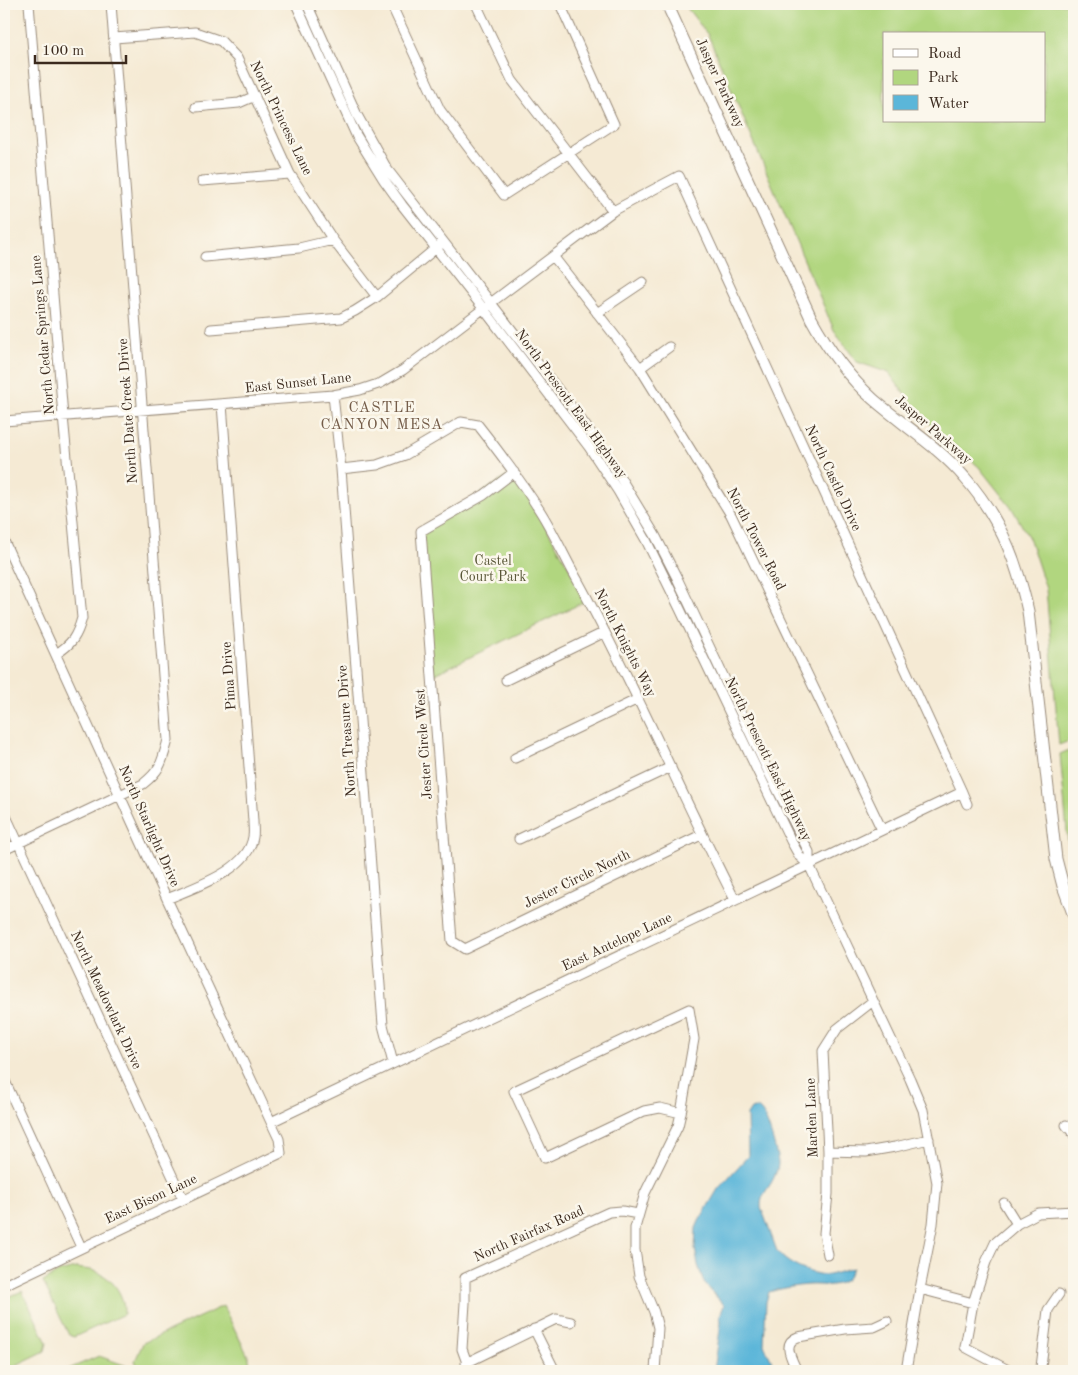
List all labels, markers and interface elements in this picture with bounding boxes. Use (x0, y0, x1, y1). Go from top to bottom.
scale bar (35, 32, 126, 64)
legend (883, 32, 1046, 122)
street label: Jasper Parkway (693, 36, 747, 131)
text: 100 m (42, 44, 84, 59)
text: Road (928, 47, 962, 62)
street label: North Princess Lane (247, 59, 315, 177)
text: Park (928, 71, 959, 86)
text: Water (928, 97, 969, 112)
street label: North Cedar Springs Lane (29, 254, 57, 416)
street label: North Prescott East Highway (512, 327, 630, 482)
street label: North Date Creek Drive (116, 338, 140, 484)
street label: East Sunset Lane (244, 370, 352, 396)
street label: Jasper Parkway (892, 393, 975, 468)
district label: CASTLE CANYON MESA (320, 401, 444, 433)
street label: North Castle Drive (802, 423, 864, 533)
street label: North Tower Road (724, 485, 788, 593)
park label: Castel Court Park (459, 554, 527, 584)
street label: North Knights Way (592, 586, 659, 700)
street label: Pima Drive (220, 641, 238, 711)
street label: North Treasure Drive (335, 665, 359, 797)
street label: North Prescott East Highway (722, 675, 814, 844)
street label: Jester Circle West (413, 688, 435, 800)
street label: North Starlight Drive (116, 763, 182, 889)
street label: Jester Circle North (522, 847, 633, 911)
street label: East Antelope Lane (560, 910, 674, 974)
street label: North Meadowlark Drive (68, 929, 144, 1071)
street label: Marden Lane (804, 1078, 820, 1158)
street label: East Bison Lane (103, 1172, 199, 1226)
street label: North Fairfax Road (472, 1203, 586, 1265)

